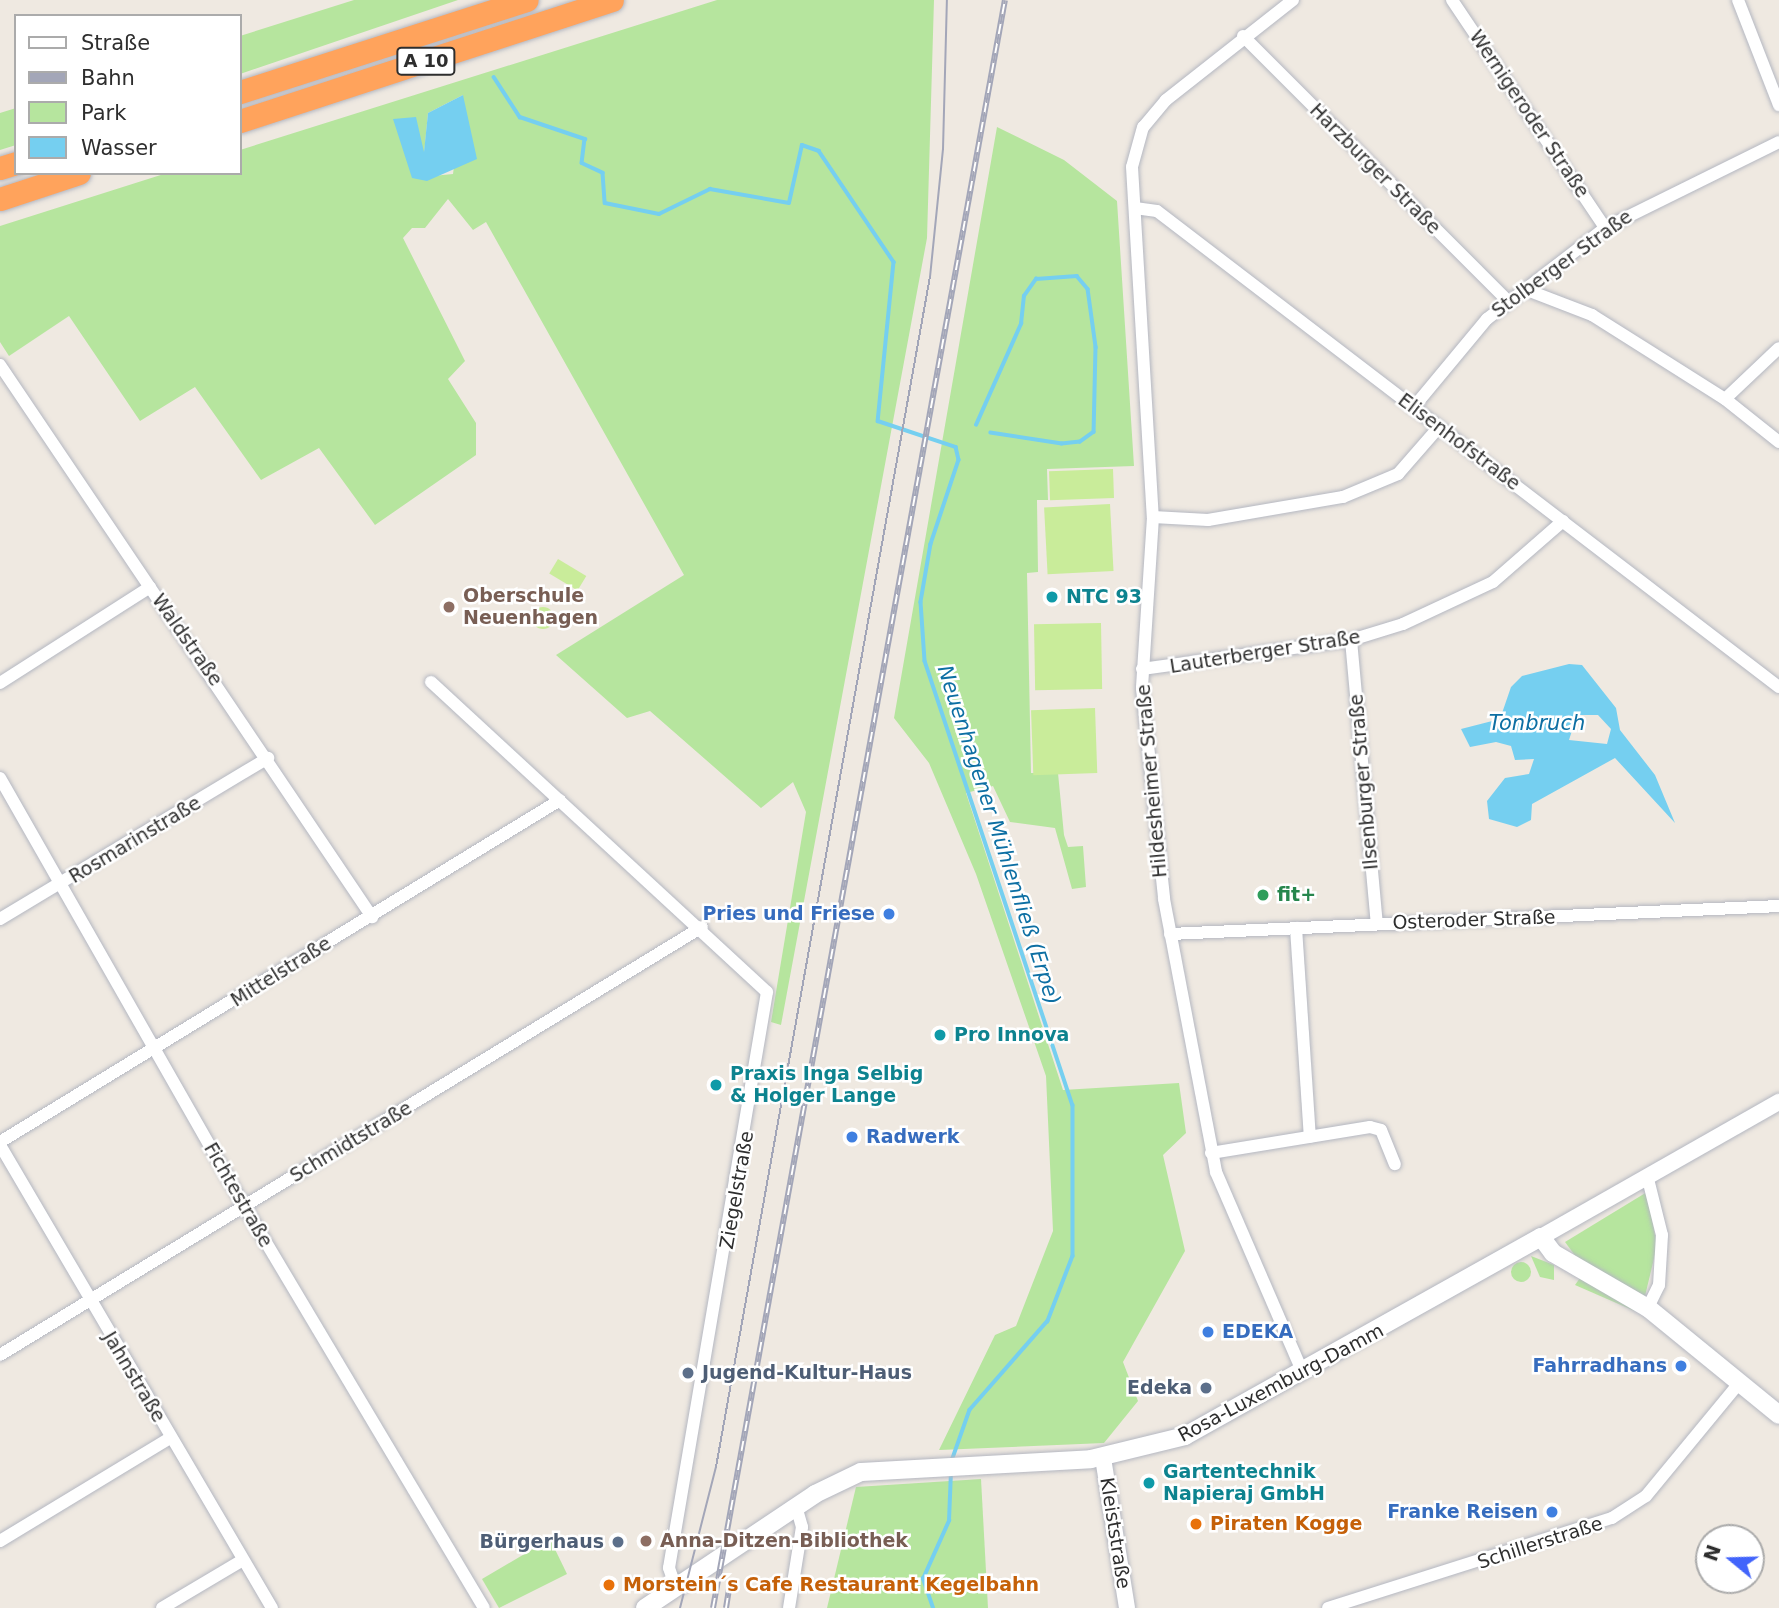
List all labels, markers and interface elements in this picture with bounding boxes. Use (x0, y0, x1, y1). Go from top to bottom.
legend (14, 14, 242, 175)
street label: Wernigeroder Straße (1464, 26, 1594, 202)
text: Straße (81, 31, 150, 55)
road number: A 10 (396, 46, 456, 76)
text: Bahn (81, 66, 135, 90)
street label: Harzburger Straße (1305, 99, 1445, 239)
text: Park (81, 101, 126, 125)
text: Wasser (81, 136, 157, 160)
street label: Stolberger Straße (1487, 205, 1637, 323)
street label: Elisenhofstraße (1393, 389, 1525, 495)
place label: Oberschule Neuenhagen (463, 585, 598, 629)
place label: NTC 93 (1066, 586, 1142, 608)
marker: NTC 93 (1044, 589, 1060, 605)
street label: Waldstraße (147, 590, 227, 690)
marker: Oberschule Neuenhagen (441, 599, 457, 615)
street label: Lauterberger Straße (1168, 626, 1362, 678)
water label: Neuenhagener Mühlenfließ (Erpe) (932, 662, 1066, 1008)
street label: Hildesheimer Straße (1132, 683, 1172, 879)
street label: Ilsenburger Straße (1345, 693, 1383, 871)
water label: Tonbruch (1489, 710, 1585, 736)
street label: Rosmarinstraße (65, 792, 205, 888)
place label: fit+ (1277, 884, 1316, 906)
marker: fit+ (1255, 887, 1271, 903)
place label: Pries und Friese (702, 903, 875, 925)
marker: Pries und Friese (881, 906, 897, 922)
street label: Osteroder Straße (1392, 906, 1556, 934)
street label: Mittelstraße (227, 932, 335, 1012)
place label: Pro Innova (954, 1024, 1069, 1046)
marker: Pro Innova (932, 1027, 948, 1043)
place label: Praxis Inga Selbig & Holger Lange (730, 1063, 923, 1107)
marker: Praxis Inga Selbig & Holger Lange (708, 1077, 724, 1093)
street label: Schmidtstraße (286, 1097, 416, 1187)
place label: Radwerk (866, 1126, 959, 1148)
street label: Ziegelstraße (715, 1129, 759, 1251)
marker: Radwerk (844, 1129, 860, 1145)
street label: Fichtestraße (199, 1139, 277, 1251)
street label: Rosa-Luxemburg-Damm (1174, 1319, 1388, 1447)
place label: EDEKA (1222, 1321, 1293, 1343)
marker: EDEKA (1200, 1324, 1216, 1340)
street label: Jahnstraße (98, 1328, 170, 1426)
place label: Fahrradhans (1532, 1355, 1667, 1377)
marker: Fahrradhans (1673, 1358, 1689, 1374)
place label: Jugend-Kultur-Haus (702, 1362, 912, 1384)
marker: Jugend-Kultur-Haus (680, 1365, 696, 1381)
place label: Edeka (1127, 1377, 1192, 1399)
marker: Edeka (1198, 1380, 1214, 1396)
place label: Gartentechnik Napieraj GmbH (1163, 1461, 1325, 1505)
marker: Gartentechnik Napieraj GmbH (1141, 1475, 1157, 1491)
street label: Kleiststraße (1095, 1476, 1135, 1590)
place label: Franke Reisen (1387, 1501, 1538, 1523)
marker: Franke Reisen (1544, 1504, 1560, 1520)
street label: Schillerstraße (1474, 1512, 1606, 1574)
place label: Piraten Kogge (1210, 1513, 1362, 1535)
marker: Piraten Kogge (1188, 1516, 1204, 1532)
north arrow (1695, 1524, 1765, 1594)
place label: Anna-Ditzen-Bibliothek (660, 1530, 908, 1552)
place label: Bürgerhaus (480, 1531, 604, 1553)
marker: Anna-Ditzen-Bibliothek (638, 1533, 654, 1549)
marker: Bürgerhaus (610, 1534, 626, 1550)
text: N (1699, 1542, 1725, 1564)
place label: Morstein´s Cafe Restaurant Kegelbahn (623, 1574, 1039, 1596)
marker: Morstein´s Cafe Restaurant Kegelbahn (601, 1577, 617, 1593)

